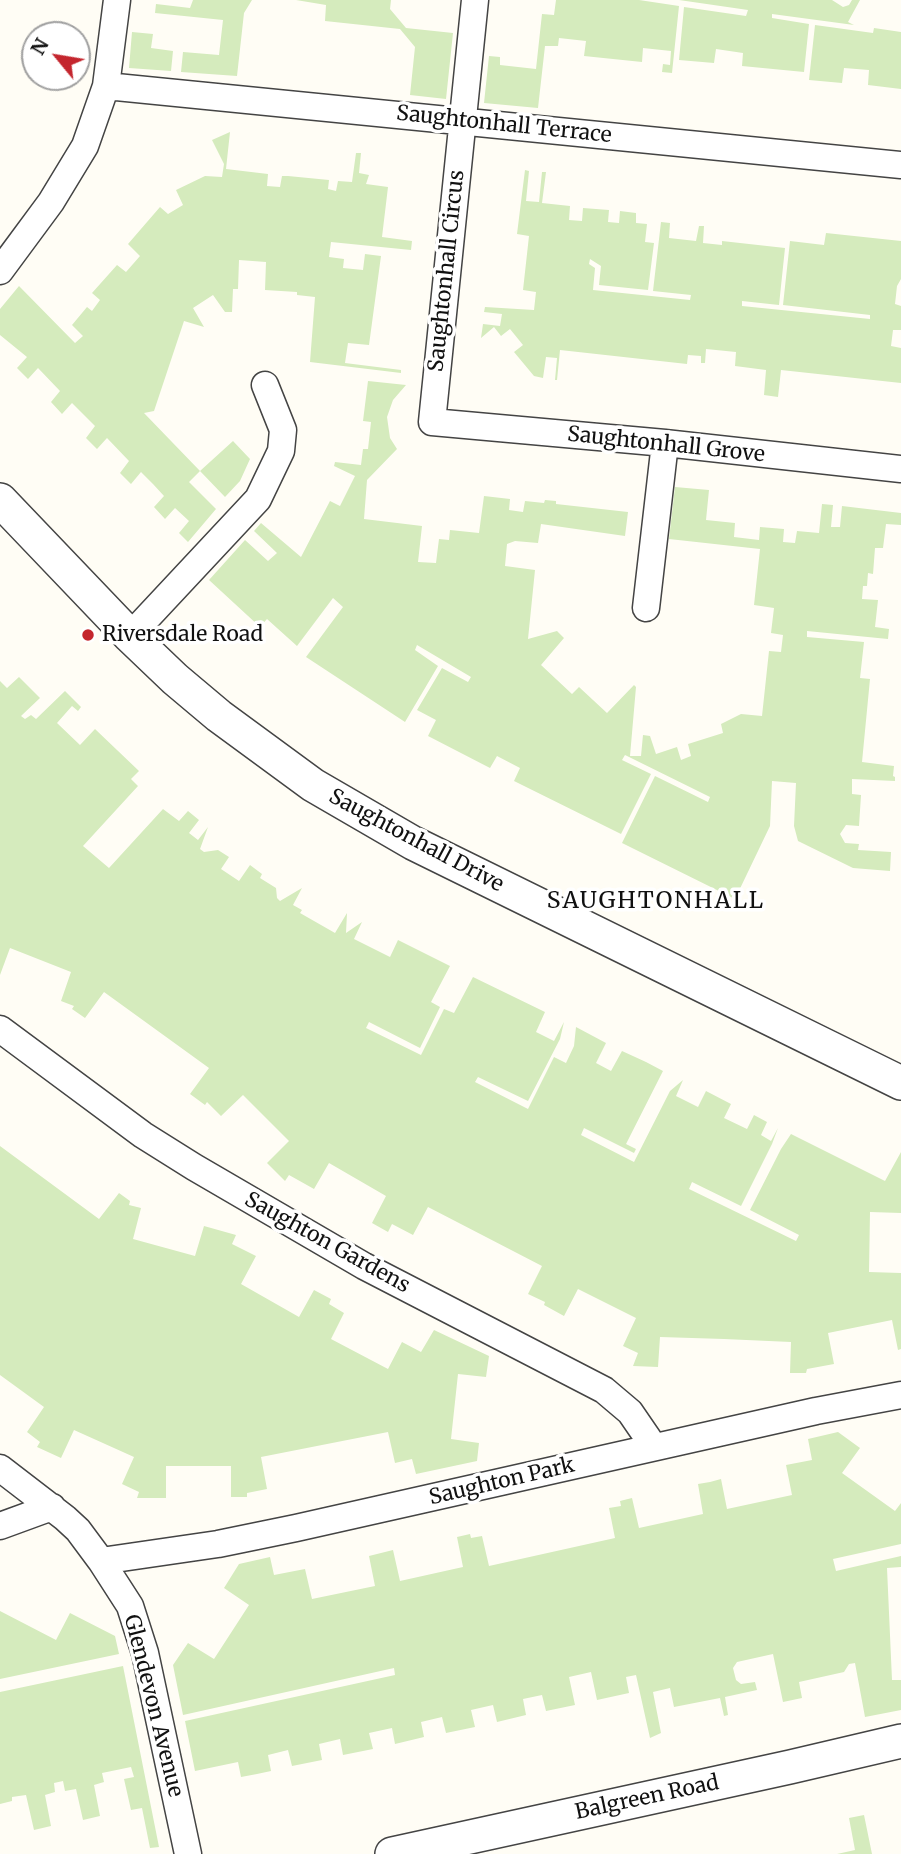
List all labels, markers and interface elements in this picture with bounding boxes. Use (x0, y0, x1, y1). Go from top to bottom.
north arrow (21, 21, 91, 91)
text: N (25, 34, 54, 59)
street label: Saughtonhall Terrace (395, 101, 613, 149)
street label: Saughtonhall Circus (424, 169, 470, 373)
street label: Saughtonhall Grove (566, 422, 766, 468)
place label: Riversdale Road (102, 622, 263, 648)
marker: Riversdale Road (80, 627, 96, 643)
street label: Saughtonhall Drive (324, 784, 508, 898)
district label: SAUGHTONHALL (548, 887, 764, 915)
street label: Saughton Gardens (240, 1187, 414, 1299)
street label: Saughton Park (427, 1453, 577, 1511)
street label: Glendevon Avenue (118, 1612, 188, 1800)
street label: Balgreen Road (573, 1770, 721, 1826)

